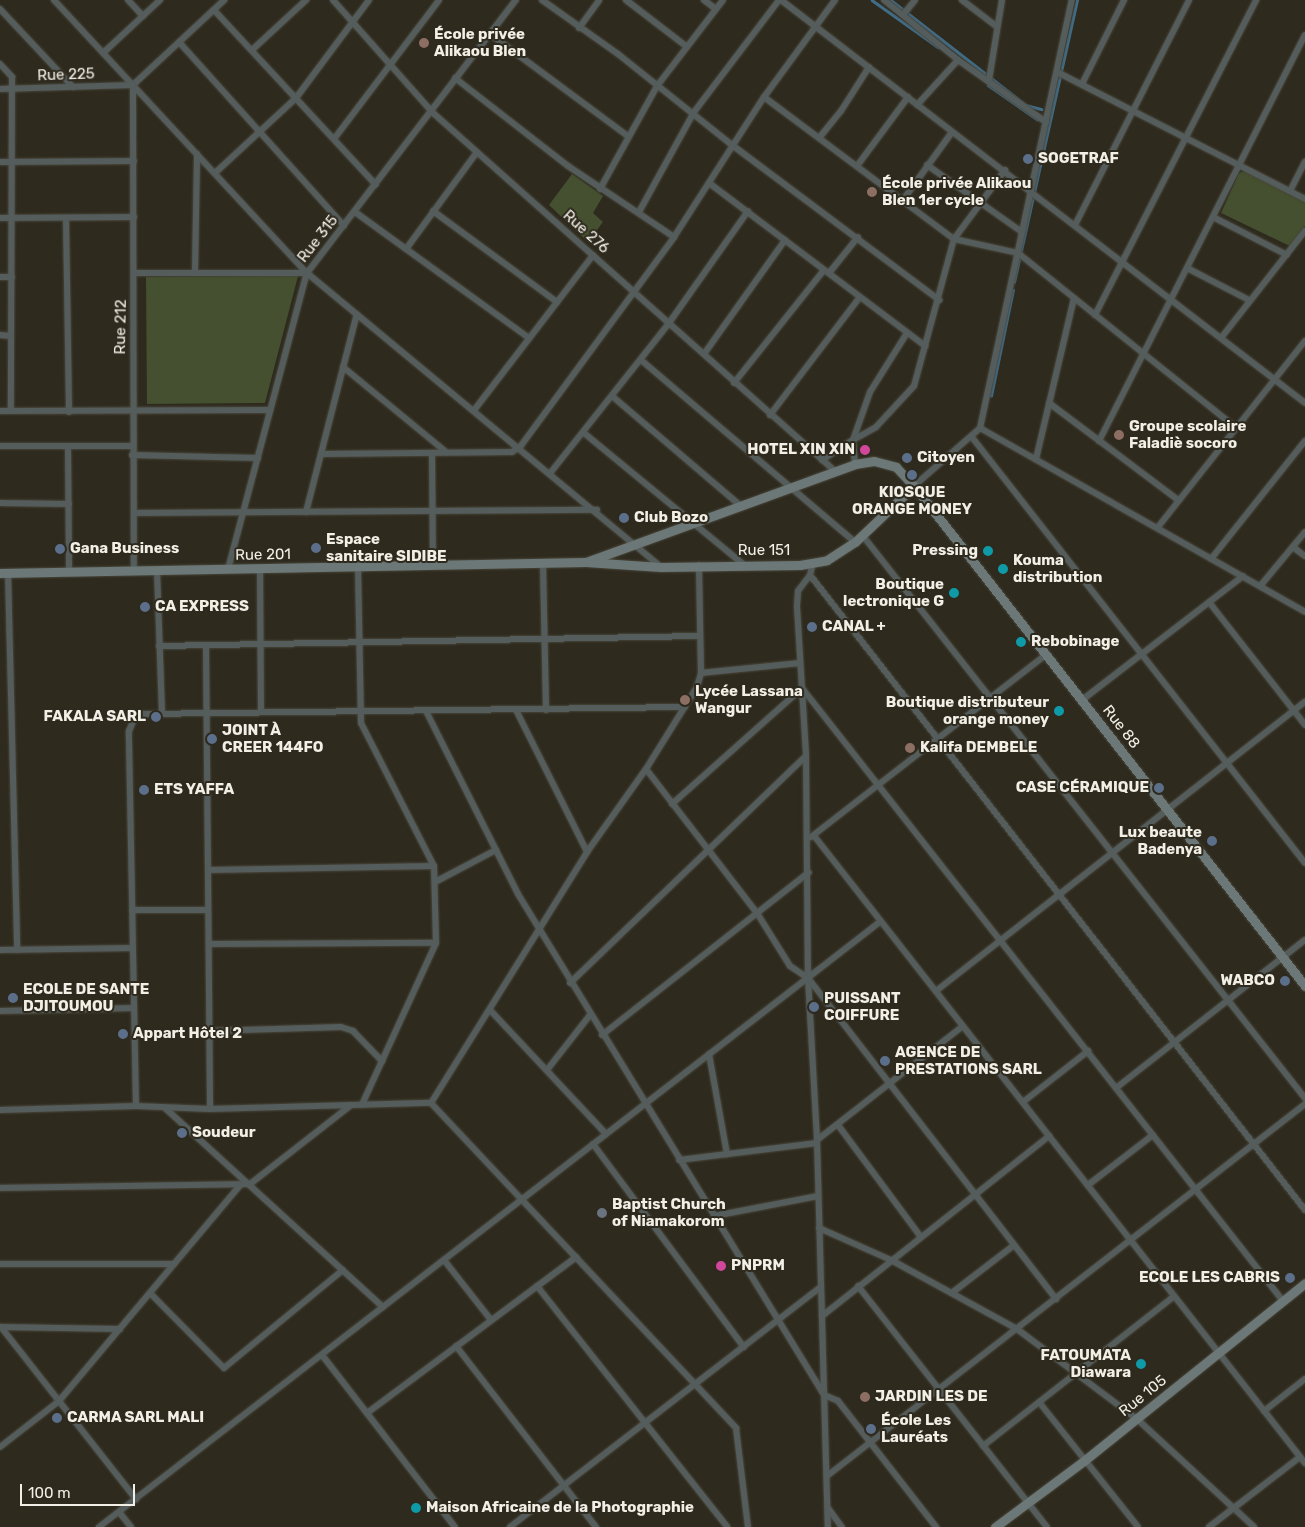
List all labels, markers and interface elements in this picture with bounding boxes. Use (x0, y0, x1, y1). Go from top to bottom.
place label: École privée Alikaou Blen (434, 25, 526, 60)
marker: École privée Alikaou Blen (418, 37, 430, 49)
street label: Rue 225 (37, 65, 95, 85)
place label: SOGETRAF (1038, 150, 1119, 168)
marker: SOGETRAF (1022, 153, 1034, 165)
place label: École privée Alikaou Blen 1er cycle (882, 174, 1032, 209)
marker: École privée Alikaou Blen 1er cycle (866, 186, 878, 198)
street label: Rue 276 (559, 207, 613, 257)
street label: Rue 315 (294, 212, 342, 266)
street label: Rue 212 (112, 299, 130, 355)
place label: Groupe scolaire Faladiè socoro (1129, 417, 1246, 452)
marker: Groupe scolaire Faladiè socoro (1113, 429, 1125, 441)
place label: HOTEL XIN XIN (747, 441, 855, 459)
marker: HOTEL XIN XIN (859, 444, 871, 456)
place label: Citoyen (917, 449, 975, 467)
marker: Citoyen (901, 452, 913, 464)
marker: KIOSQUE ORANGE MONEY (906, 469, 918, 481)
place label: KIOSQUE ORANGE MONEY (852, 483, 972, 518)
place label: Club Bozo (634, 509, 708, 527)
marker: Club Bozo (618, 512, 630, 524)
place label: Espace sanitaire SIDIBE (326, 530, 447, 565)
place label: Gana Business (70, 540, 179, 558)
marker: Espace sanitaire SIDIBE (310, 542, 322, 554)
street label: Rue 151 (738, 542, 790, 560)
place label: Pressing (912, 542, 978, 560)
marker: Gana Business (54, 543, 66, 555)
marker: Pressing (982, 545, 994, 557)
street label: Rue 201 (235, 546, 291, 564)
place label: Kouma distribution (1013, 551, 1102, 586)
marker: Kouma distribution (997, 563, 1009, 575)
place label: Boutique lectronique G (843, 575, 944, 610)
marker: Boutique lectronique G (948, 587, 960, 599)
place label: CA EXPRESS (155, 598, 249, 616)
marker: CA EXPRESS (139, 601, 151, 613)
place label: CANAL + (822, 618, 886, 636)
marker: CANAL + (806, 621, 818, 633)
place label: Rebobinage (1031, 633, 1119, 651)
marker: Rebobinage (1015, 636, 1027, 648)
place label: Lycée Lassana Wangur (695, 682, 803, 717)
place label: Boutique distributeur orange money (886, 693, 1049, 728)
marker: Lycée Lassana Wangur (679, 694, 691, 706)
street label: Rue 88 (1099, 702, 1143, 752)
marker: Boutique distributeur orange money (1053, 705, 1065, 717)
place label: FAKALA SARL (43, 708, 146, 726)
marker: FAKALA SARL (150, 711, 162, 723)
place label: JOINT À CREER 144FO (222, 721, 323, 756)
marker: JOINT À CREER 144FO (206, 733, 218, 745)
place label: Kalifa DEMBELE (920, 739, 1037, 757)
marker: Kalifa DEMBELE (904, 742, 916, 754)
place label: CASE CÉRAMIQUE (1016, 779, 1149, 797)
place label: ETS YAFFA (154, 781, 235, 799)
marker: CASE CÉRAMIQUE (1153, 782, 1165, 794)
marker: ETS YAFFA (138, 784, 150, 796)
place label: Lux beaute Badenya (1119, 823, 1202, 858)
marker: Lux beaute Badenya (1206, 835, 1218, 847)
place label: WABCO (1220, 972, 1275, 990)
marker: WABCO (1279, 975, 1291, 987)
place label: ECOLE DE SANTE DJITOUMOU (23, 980, 149, 1015)
place label: PUISSANT COIFFURE (824, 989, 901, 1024)
marker: ECOLE DE SANTE DJITOUMOU (7, 992, 19, 1004)
marker: PUISSANT COIFFURE (808, 1001, 820, 1013)
place label: Appart Hôtel 2 (133, 1025, 242, 1043)
marker: Appart Hôtel 2 (117, 1028, 129, 1040)
place label: AGENCE DE PRESTATIONS SARL (895, 1043, 1042, 1078)
marker: AGENCE DE PRESTATIONS SARL (879, 1055, 891, 1067)
place label: Soudeur (192, 1124, 256, 1142)
marker: Soudeur (176, 1127, 188, 1139)
place label: Baptist Church of Niamakorom (612, 1195, 726, 1230)
marker: Baptist Church of Niamakorom (596, 1207, 608, 1219)
place label: PNPRM (731, 1257, 785, 1275)
marker: PNPRM (715, 1260, 727, 1272)
place label: ECOLE LES CABRIS (1139, 1269, 1280, 1287)
marker: ECOLE LES CABRIS (1284, 1272, 1296, 1284)
place label: FATOUMATA Diawara (1041, 1346, 1131, 1381)
marker: FATOUMATA Diawara (1135, 1358, 1147, 1370)
street label: Rue 105 (1116, 1371, 1170, 1421)
place label: JARDIN LES DE (875, 1388, 988, 1406)
marker: JARDIN LES DE (859, 1391, 871, 1403)
place label: CARMA SARL MALI (67, 1409, 205, 1427)
place label: École Les Lauréats (881, 1411, 951, 1446)
marker: CARMA SARL MALI (51, 1412, 63, 1424)
marker: École Les Lauréats (865, 1423, 877, 1435)
scale bar (22, 1474, 138, 1506)
text: 100 m (28, 1484, 70, 1502)
place label: Maison Africaine de la Photographie (426, 1499, 694, 1517)
marker: Maison Africaine de la Photographie (410, 1502, 422, 1514)

